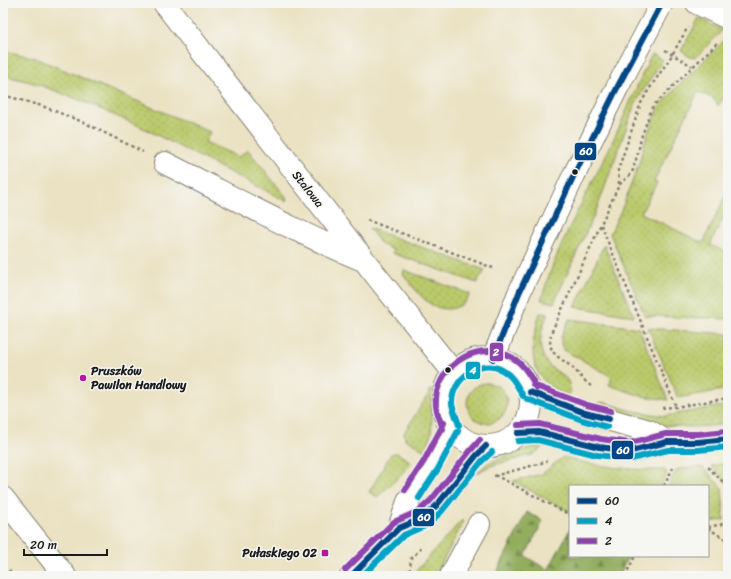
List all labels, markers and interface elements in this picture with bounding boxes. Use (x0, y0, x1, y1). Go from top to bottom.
line badge: 60 (574, 142, 597, 161)
text: 60 (578, 142, 593, 161)
street label: Stalowa (286, 165, 330, 213)
unlabelled marker (570, 167, 580, 177)
line badge: 2 (489, 342, 504, 362)
text: 2 (492, 343, 500, 362)
place label: Pruszków Pawilon Handlowy (91, 360, 187, 396)
line badge: 4 (465, 361, 481, 380)
text: 4 (469, 361, 477, 380)
unlabelled marker (443, 365, 453, 375)
marker: Pruszków Pawilon Handlowy (78, 373, 88, 383)
line badge: 60 (611, 440, 634, 460)
text: 60 (615, 441, 630, 460)
legend (569, 485, 709, 557)
text: 60 (605, 490, 620, 512)
line badge: 60 (412, 508, 435, 527)
text: 60 (416, 508, 431, 527)
text: 4 (605, 510, 613, 532)
text: 2 (605, 530, 612, 552)
scale bar (24, 531, 107, 557)
text: 20 m (30, 534, 57, 556)
place label: Pułaskiego 02 (242, 542, 317, 564)
marker: Pułaskiego 02 (320, 548, 330, 558)

